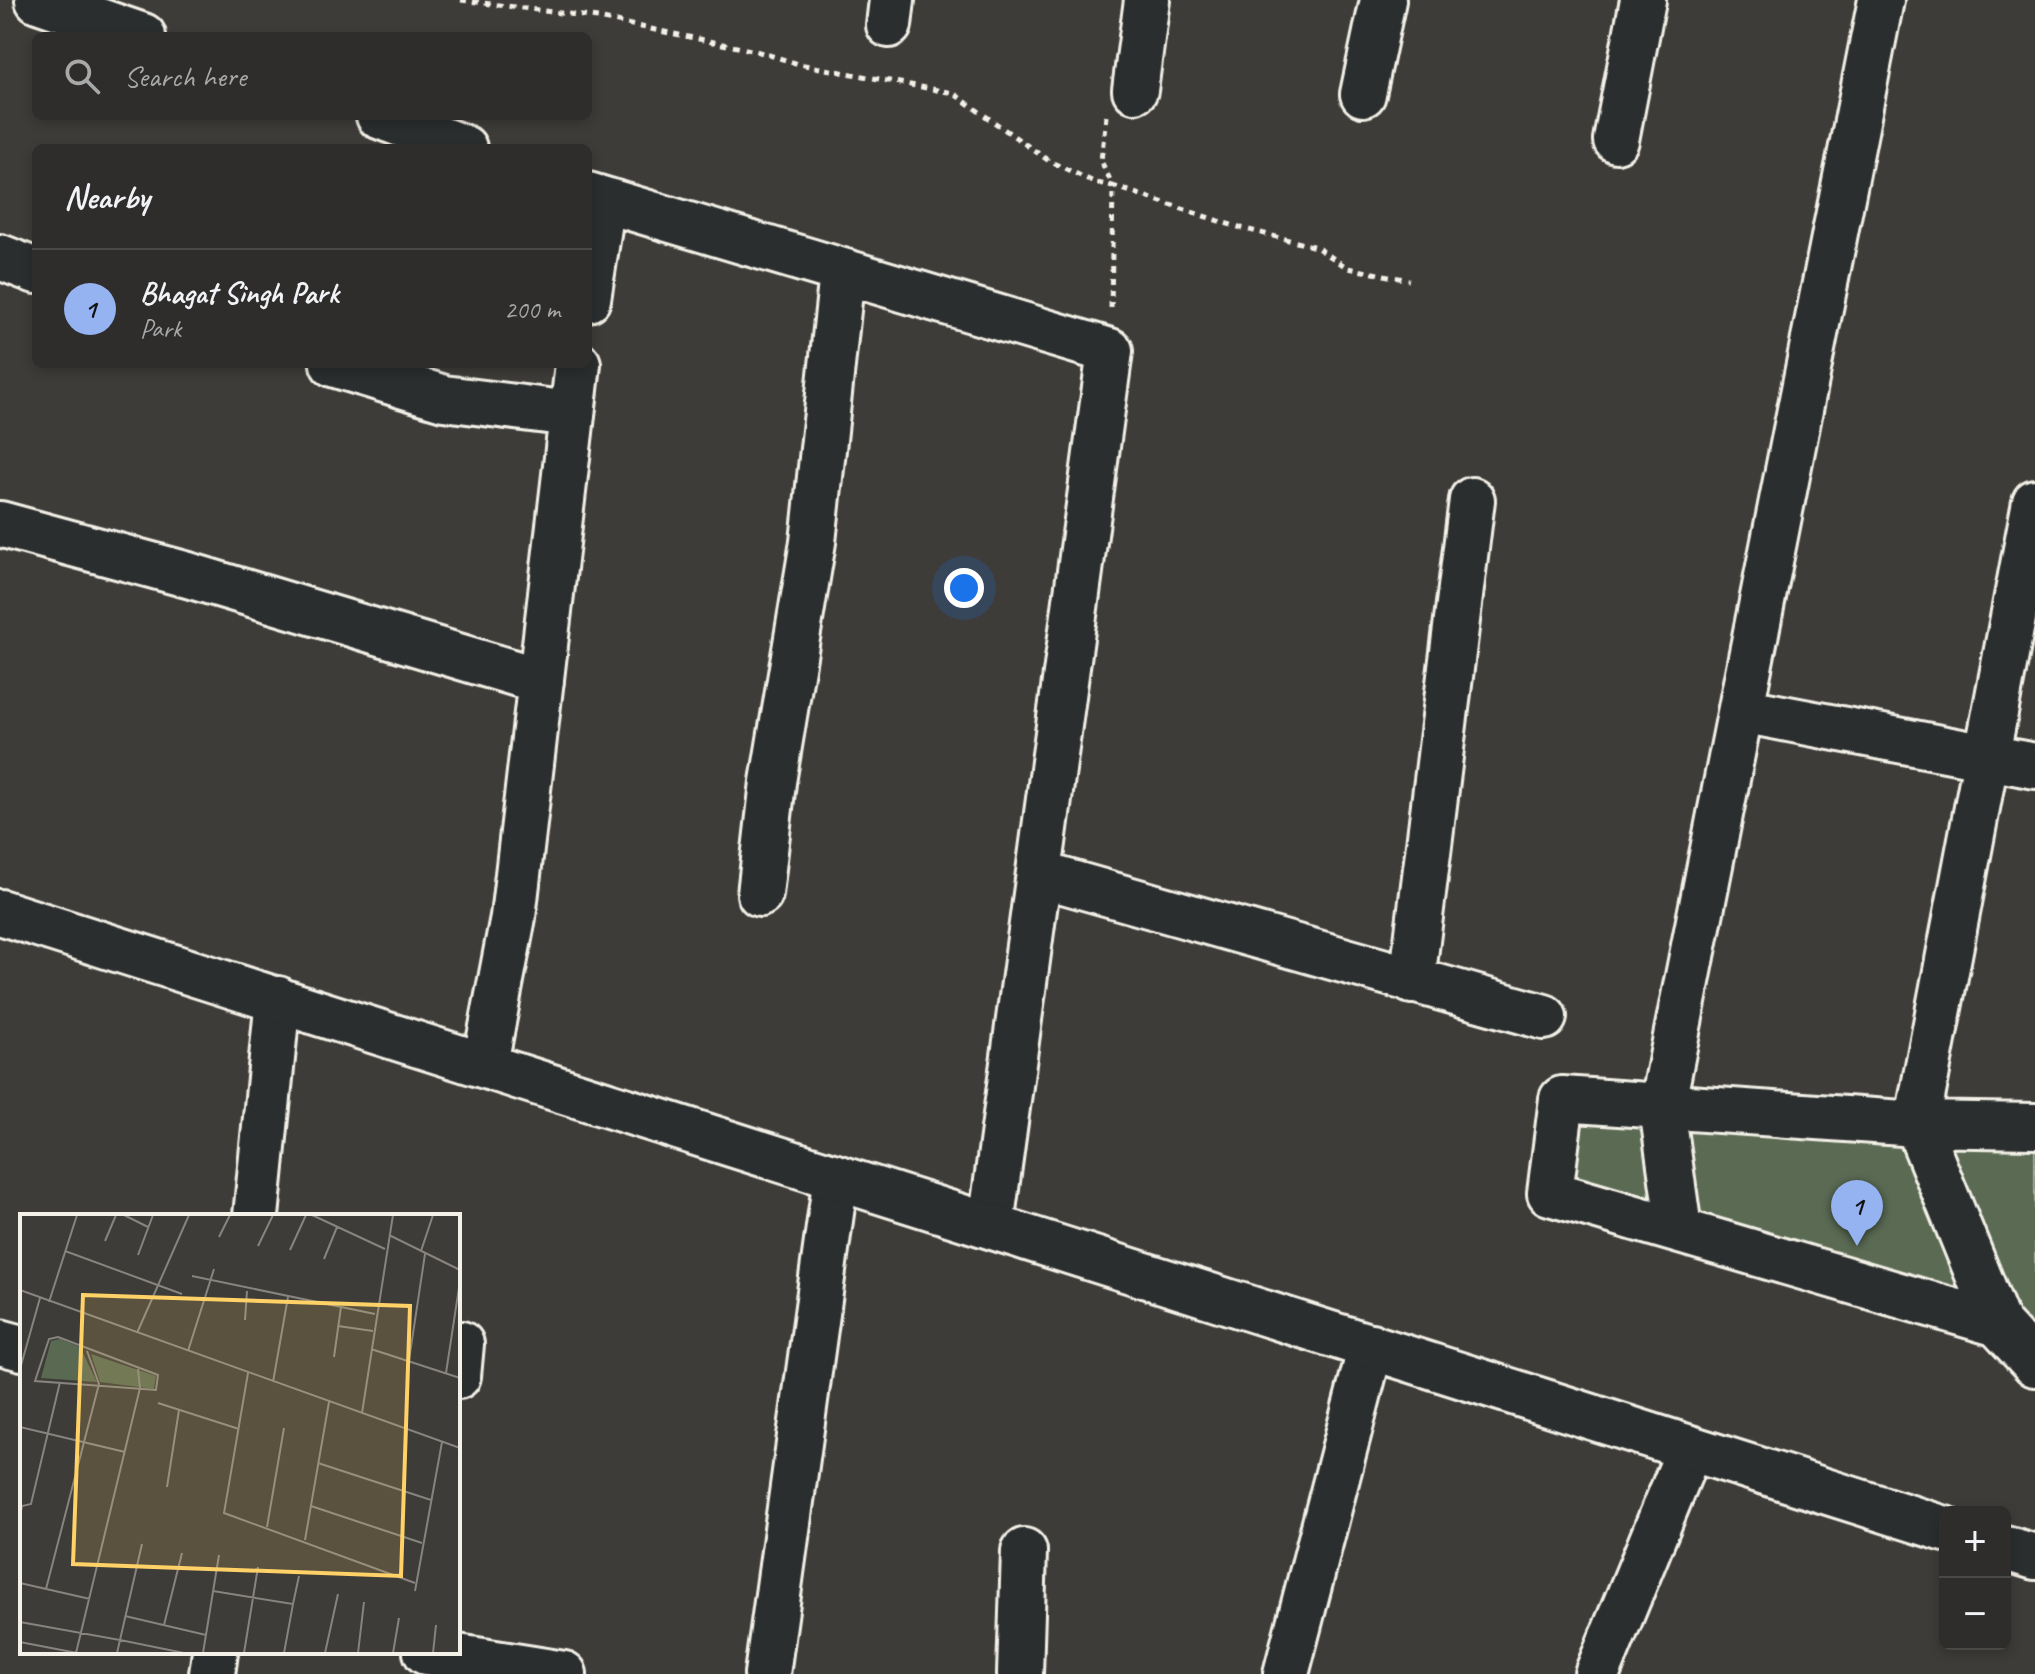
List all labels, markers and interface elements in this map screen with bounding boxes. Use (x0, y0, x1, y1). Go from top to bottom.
search box (32, 32, 592, 120)
icon: search (60, 54, 104, 98)
text: Search here (124, 57, 246, 95)
text: Nearby (64, 175, 150, 218)
text: Bhagat Singh Park (140, 274, 339, 312)
text: 1 (84, 293, 96, 326)
text: 200 m (504, 293, 560, 326)
text: Park (140, 312, 181, 345)
your location (944, 568, 984, 608)
pin: 1 (1831, 1180, 1883, 1246)
inset map (20, 1214, 460, 1654)
map controls (1939, 1506, 2011, 1650)
button: + (1939, 1506, 2011, 1578)
button: − (1939, 1578, 2011, 1650)

